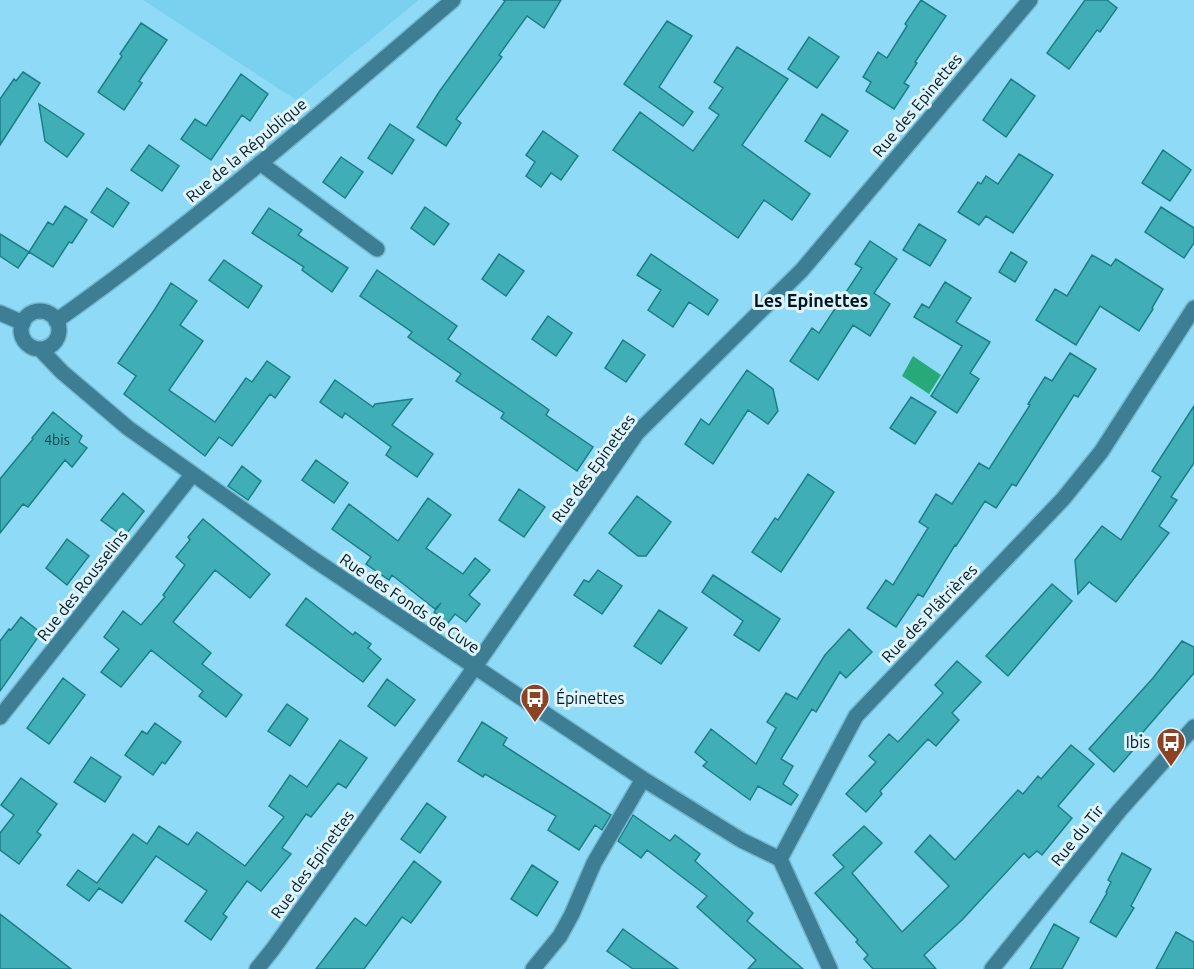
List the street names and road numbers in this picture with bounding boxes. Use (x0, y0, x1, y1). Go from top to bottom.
street label: Rue des Epinettes (869, 50, 965, 160)
street label: Rue de la République (182, 94, 310, 206)
street label: Rue des Epinettes (548, 411, 638, 525)
street label: Rue des Rousselins (33, 526, 131, 644)
street label: Rue des Fonds de Cuve (337, 550, 483, 656)
street label: Rue des Plâtrières (878, 560, 980, 666)
street label: Rue du Tir (1047, 801, 1107, 869)
street label: Rue des Epinettes (267, 807, 357, 921)

